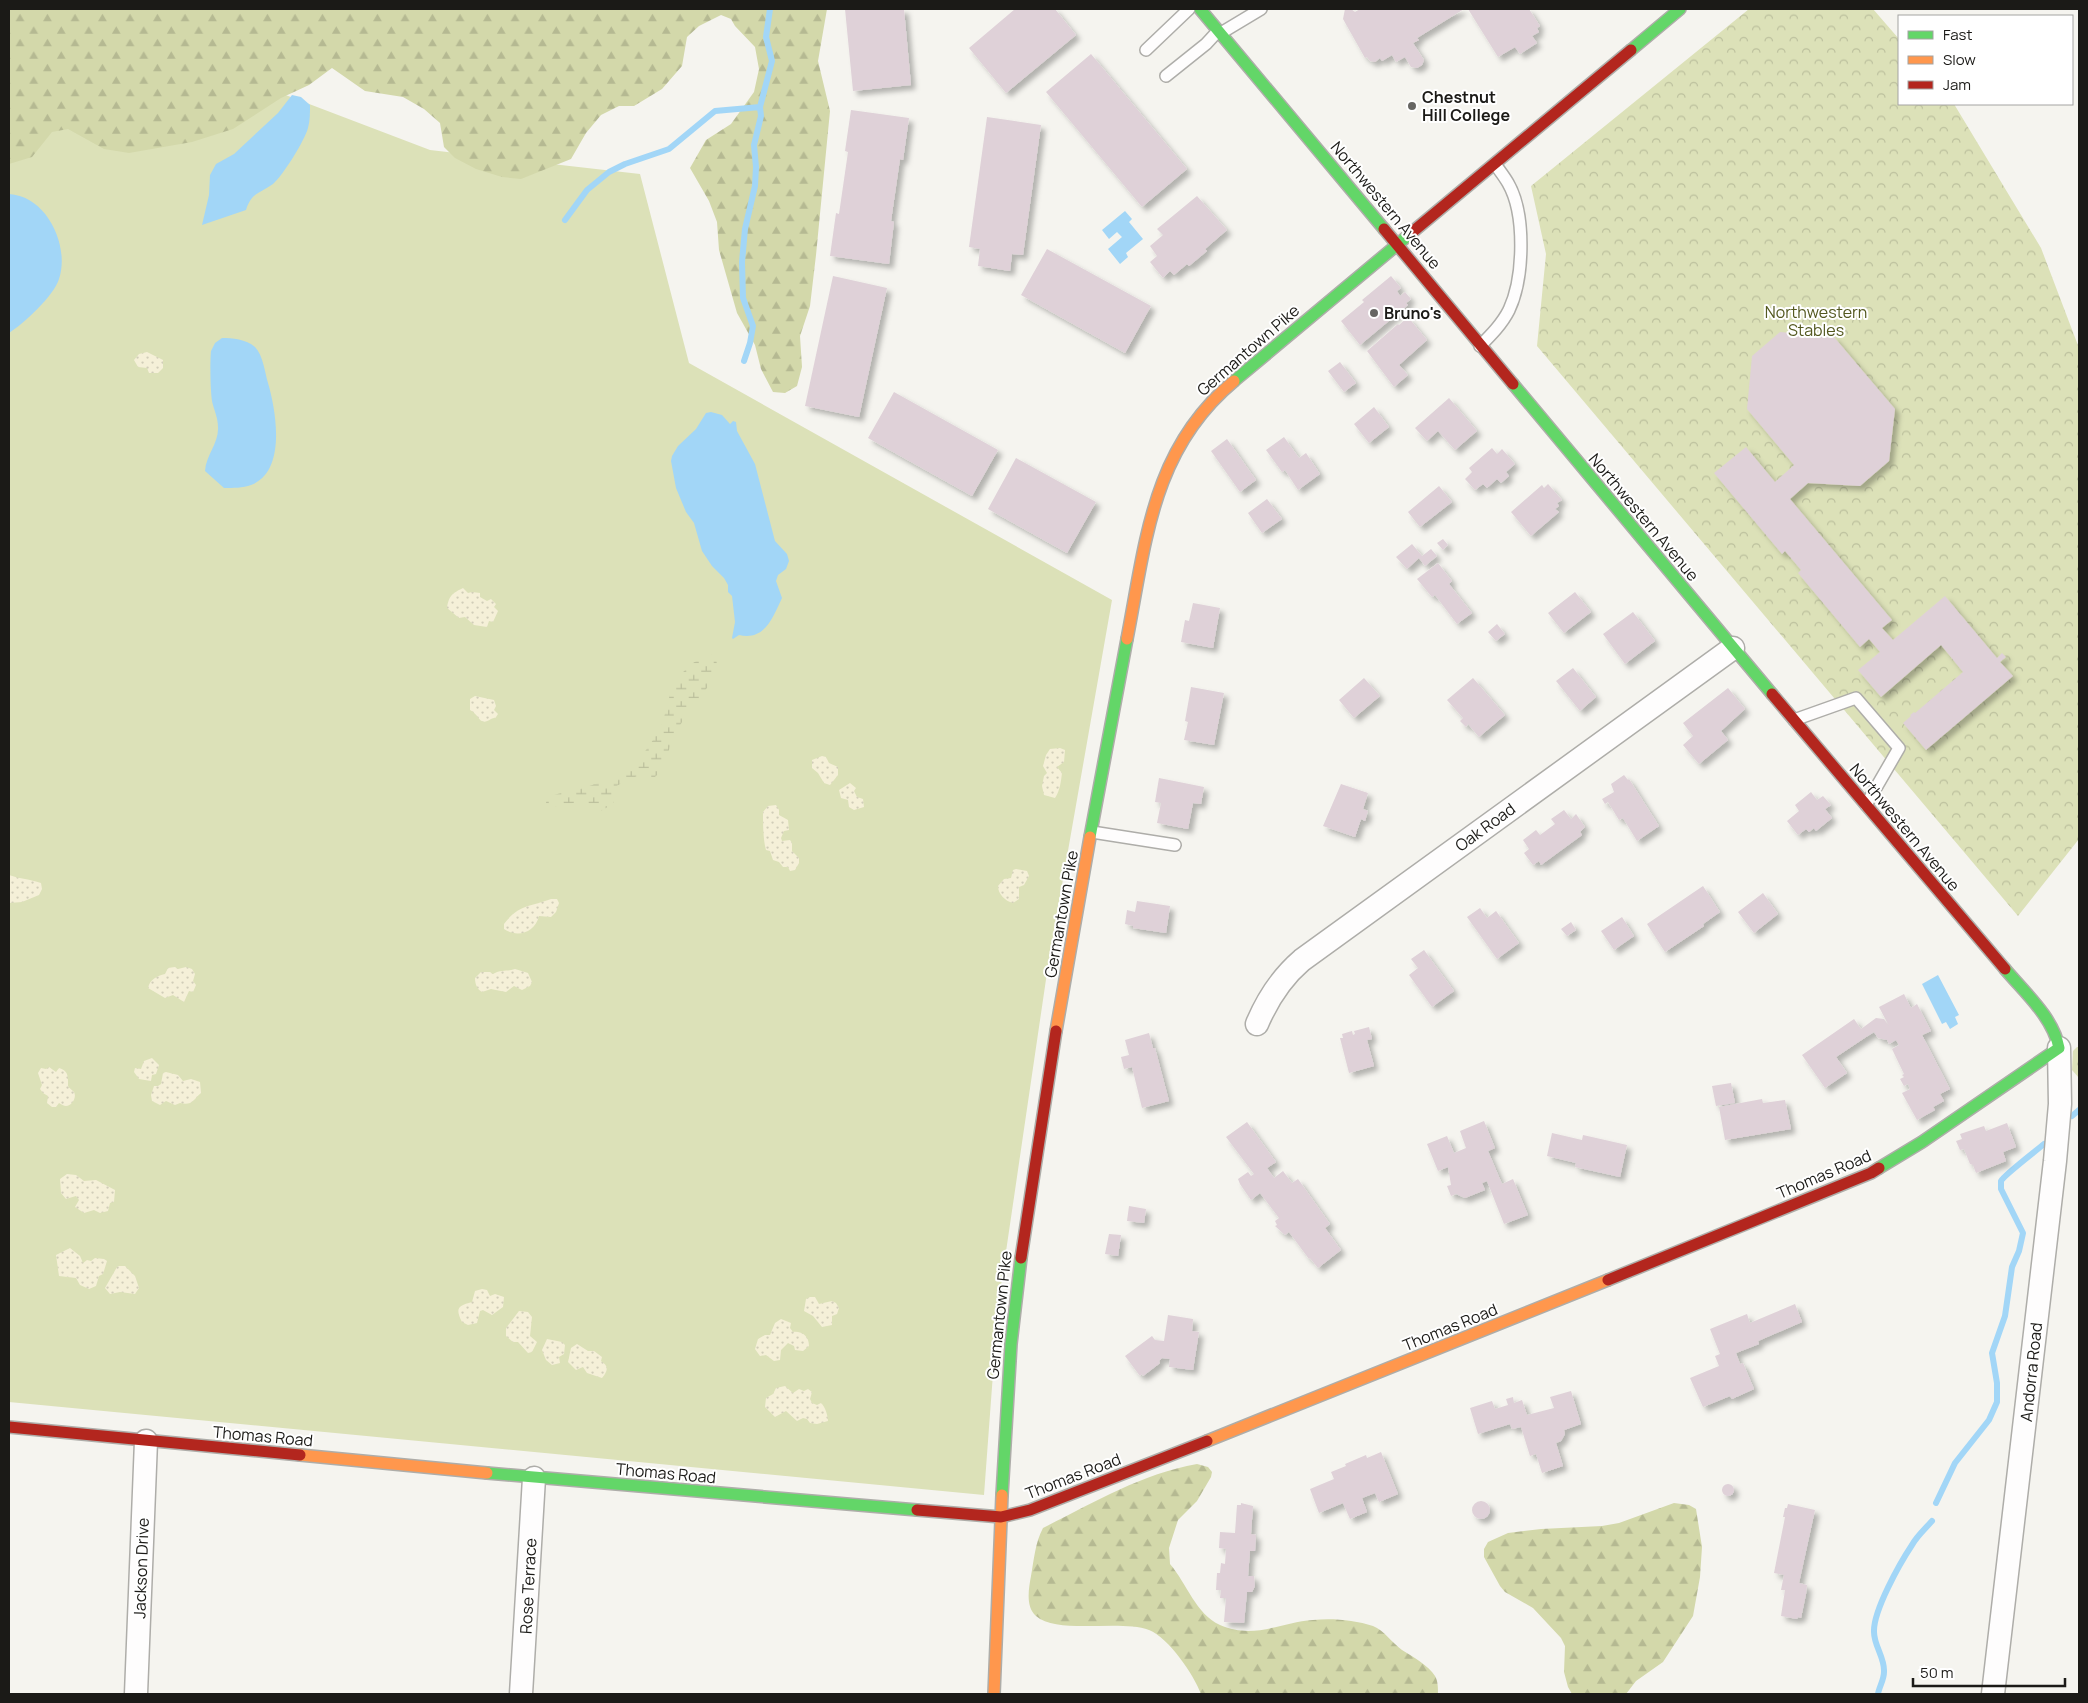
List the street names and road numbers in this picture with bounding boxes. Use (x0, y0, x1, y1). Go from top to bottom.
street label: Northwestern Avenue (1326, 136, 1446, 274)
street label: Germantown Pike (1192, 299, 1304, 401)
street label: Northwestern Avenue (1584, 448, 1704, 586)
street label: Northwestern Avenue (1845, 758, 1965, 896)
street label: Oak Road (1450, 798, 1520, 856)
street label: Germantown Pike (1039, 849, 1083, 979)
street label: Thomas Road (1773, 1144, 1875, 1204)
street label: Germantown Pike (981, 1250, 1017, 1380)
street label: Thomas Road (1399, 1298, 1501, 1356)
street label: Andorra Road (2015, 1321, 2047, 1423)
street label: Thomas Road (212, 1421, 314, 1451)
street label: Thomas Road (1022, 1448, 1124, 1504)
street label: Thomas Road (615, 1458, 717, 1488)
street label: Jackson Drive (128, 1517, 154, 1619)
street label: Rose Terrace (514, 1537, 542, 1635)

